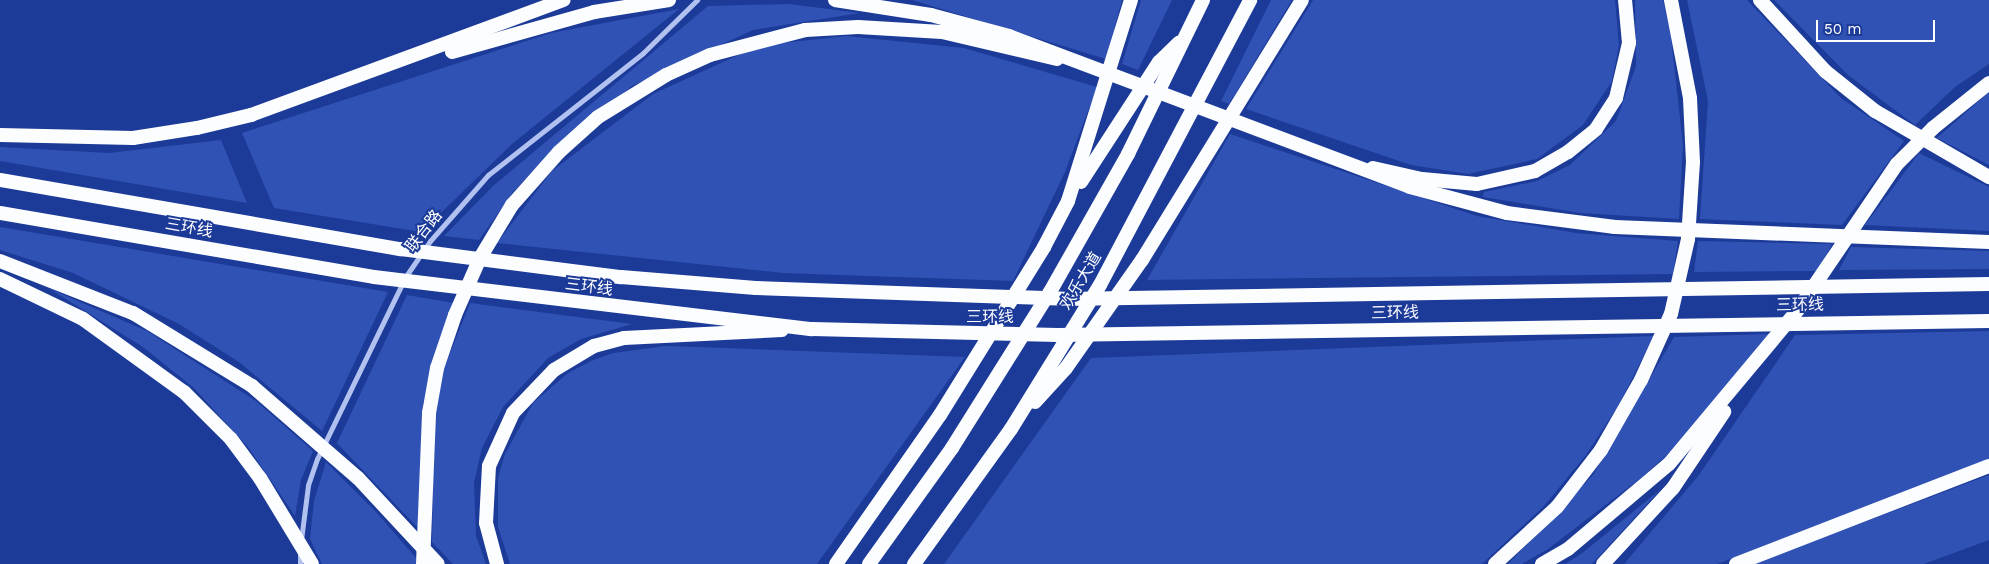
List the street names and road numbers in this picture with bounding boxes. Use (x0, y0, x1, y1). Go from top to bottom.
street label: 联合路 (402, 206, 446, 256)
street label: 三环线 (164, 214, 214, 242)
street label: 欢乐大道 (1056, 249, 1106, 313)
street label: 三环线 (564, 275, 614, 299)
street label: 三环线 (1776, 295, 1824, 315)
street label: 三环线 (1371, 303, 1419, 323)
street label: 三环线 (966, 307, 1014, 327)

